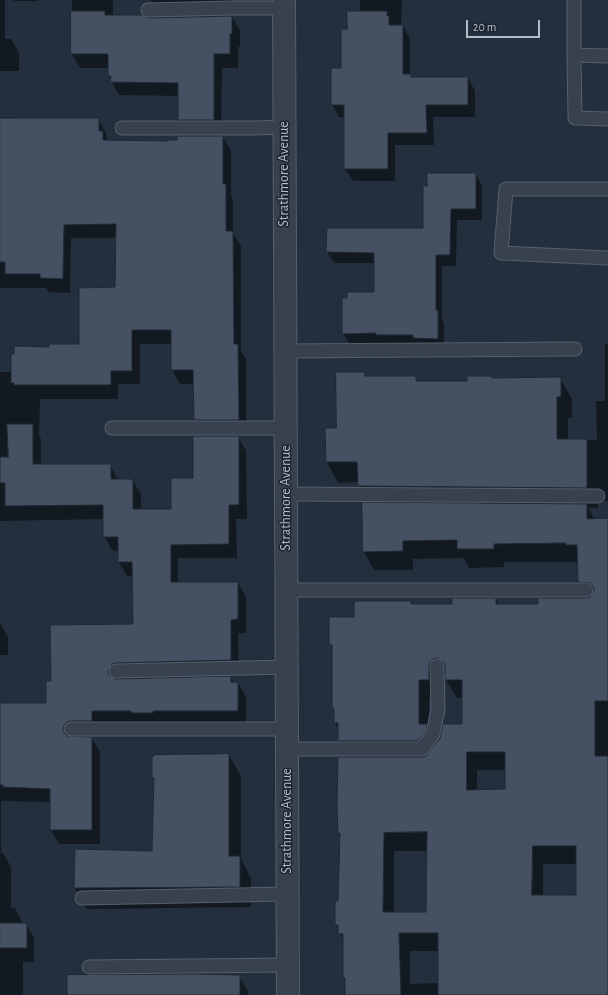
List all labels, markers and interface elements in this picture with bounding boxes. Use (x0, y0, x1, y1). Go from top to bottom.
scale bar (468, 12, 542, 38)
text: 20 m (473, 21, 496, 33)
street label: Strathmore Avenue (276, 121, 292, 227)
street label: Strathmore Avenue (278, 445, 294, 551)
street label: Strathmore Avenue (279, 768, 295, 874)

